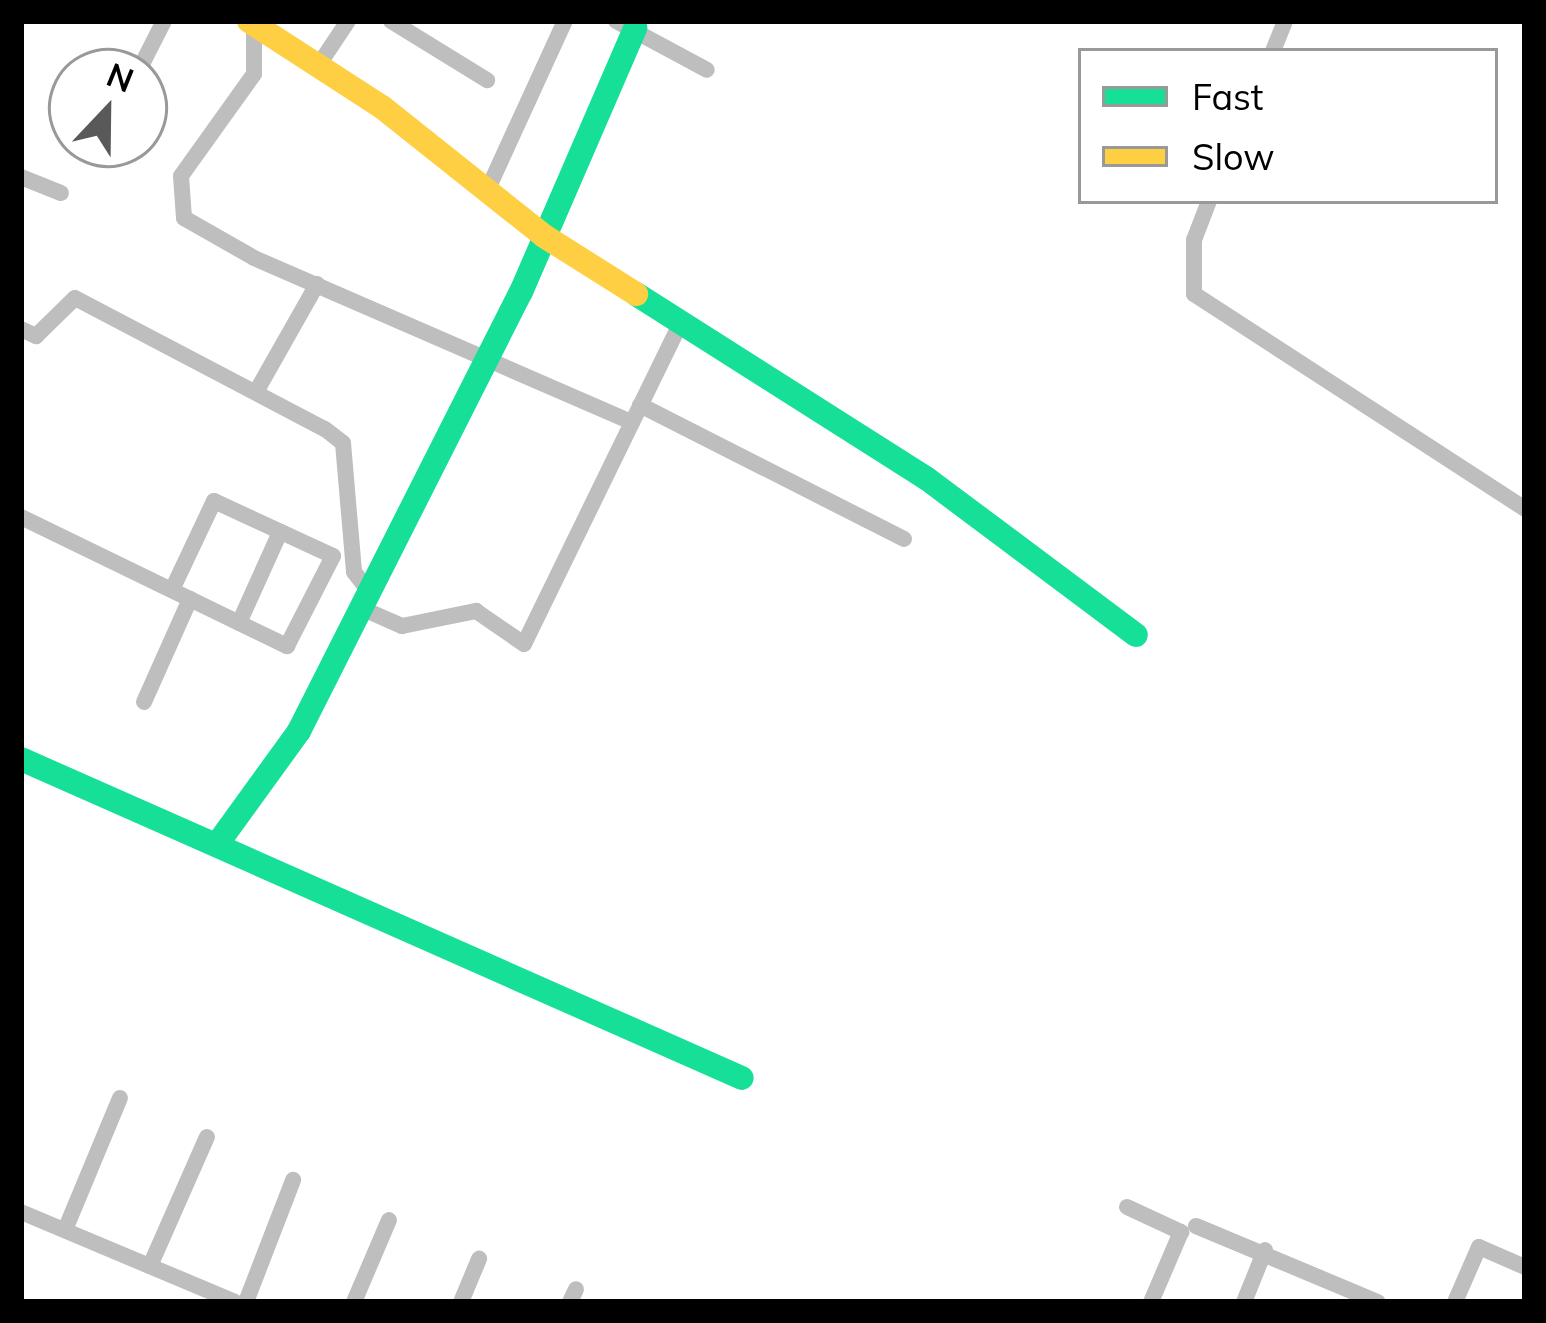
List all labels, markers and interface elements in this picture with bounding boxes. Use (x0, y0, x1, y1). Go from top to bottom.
north arrow (48, 48, 168, 168)
legend (1078, 48, 1498, 204)
text: N (101, 53, 140, 101)
text: Fast (1192, 74, 1263, 119)
text: Slow (1192, 134, 1275, 179)

